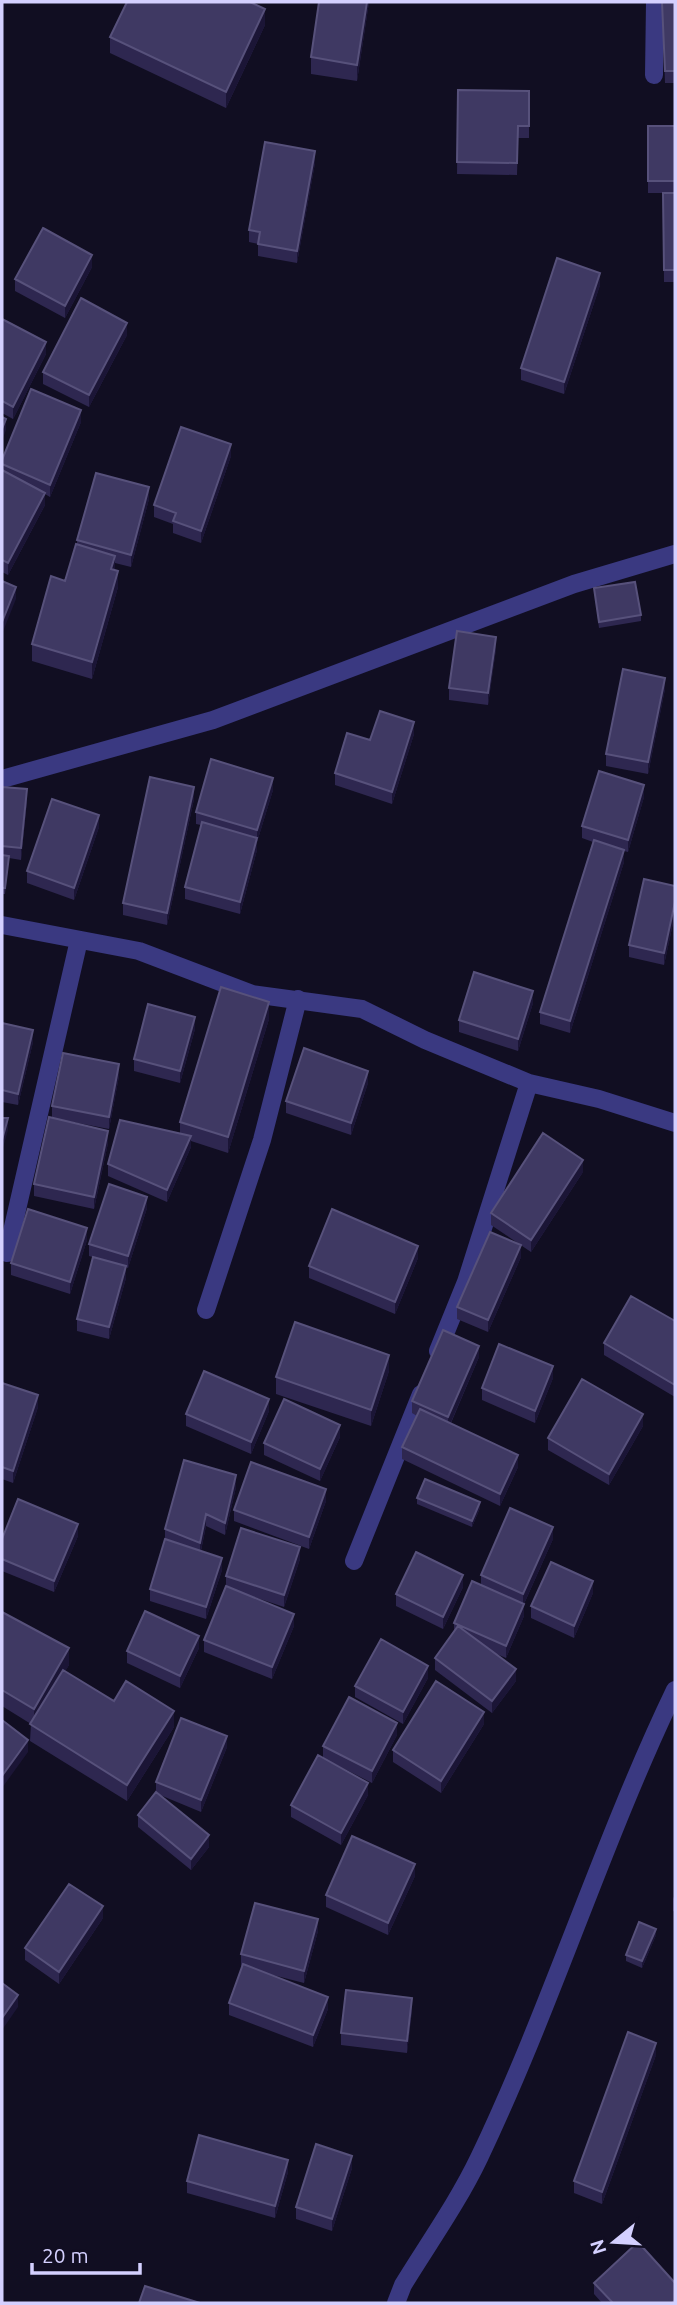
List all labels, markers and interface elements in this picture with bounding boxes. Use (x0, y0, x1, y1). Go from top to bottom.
north arrow (579, 2207, 649, 2277)
scale bar (32, 2232, 140, 2276)
text: N (585, 2237, 610, 2257)
text: 20 m (42, 2243, 89, 2267)

